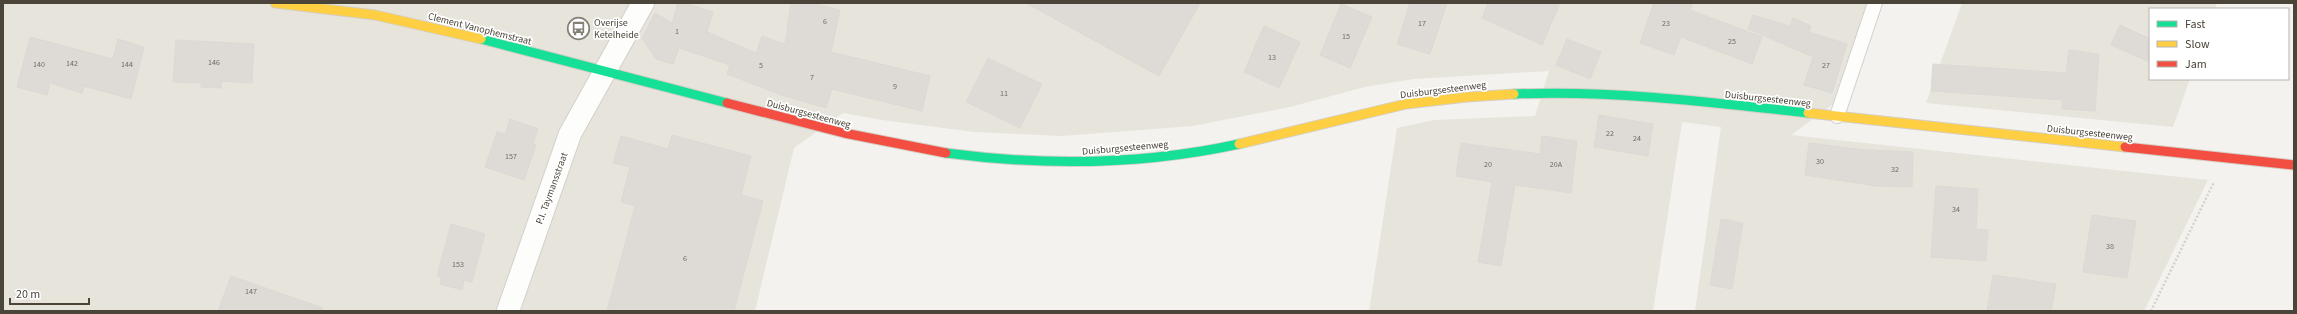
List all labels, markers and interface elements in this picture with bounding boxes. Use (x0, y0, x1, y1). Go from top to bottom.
legend (2149, 8, 2289, 80)
street label: Clement Vanophemstraat (426, 9, 534, 49)
bus stop icon: Overijse Ketelheide (566, 15, 592, 41)
place label: Overijse Ketelheide (594, 16, 639, 42)
house number: 6 (823, 16, 827, 27)
text: Fast (2185, 16, 2205, 33)
house number: 17 (1418, 18, 1426, 29)
house number: 23 (1662, 18, 1670, 29)
house number: 1 (675, 26, 679, 37)
house number: 15 (1342, 31, 1350, 42)
house number: 25 (1728, 36, 1736, 47)
text: Slow (2185, 36, 2210, 53)
house number: 13 (1268, 52, 1276, 63)
text: Jam (2185, 56, 2207, 73)
house number: 146 (208, 57, 220, 68)
house number: 142 (66, 58, 78, 69)
house number: 140 (33, 59, 45, 70)
house number: 144 (121, 59, 133, 70)
house number: 5 (759, 60, 763, 71)
house number: 27 (1822, 60, 1830, 71)
house number: 7 (810, 72, 814, 83)
street label: Duisburgsesteenweg (1399, 78, 1487, 102)
house number: 9 (893, 81, 897, 92)
house number: 11 (1000, 88, 1008, 99)
street label: Duisburgsesteenweg (1724, 88, 1812, 110)
street label: Duisburgsesteenweg (765, 96, 852, 132)
street label: Duisburgsesteenweg (2046, 122, 2134, 144)
house number: 22 (1606, 128, 1614, 139)
house number: 24 (1633, 133, 1641, 144)
street label: Duisburgsesteenweg (1081, 137, 1169, 159)
street label: P.I. Taymansstraat (532, 150, 572, 226)
house number: 157 (505, 151, 517, 162)
house number: 30 (1816, 156, 1824, 167)
house number: 20 (1484, 159, 1492, 170)
house number: 20A (1550, 159, 1563, 170)
house number: 32 (1891, 164, 1899, 175)
house number: 34 (1952, 204, 1960, 215)
house number: 38 (2106, 241, 2114, 252)
house number: 6 (683, 253, 687, 264)
house number: 153 (452, 259, 464, 270)
scale bar (10, 280, 89, 306)
text: 20 m (16, 286, 40, 303)
house number: 147 (245, 286, 257, 297)

